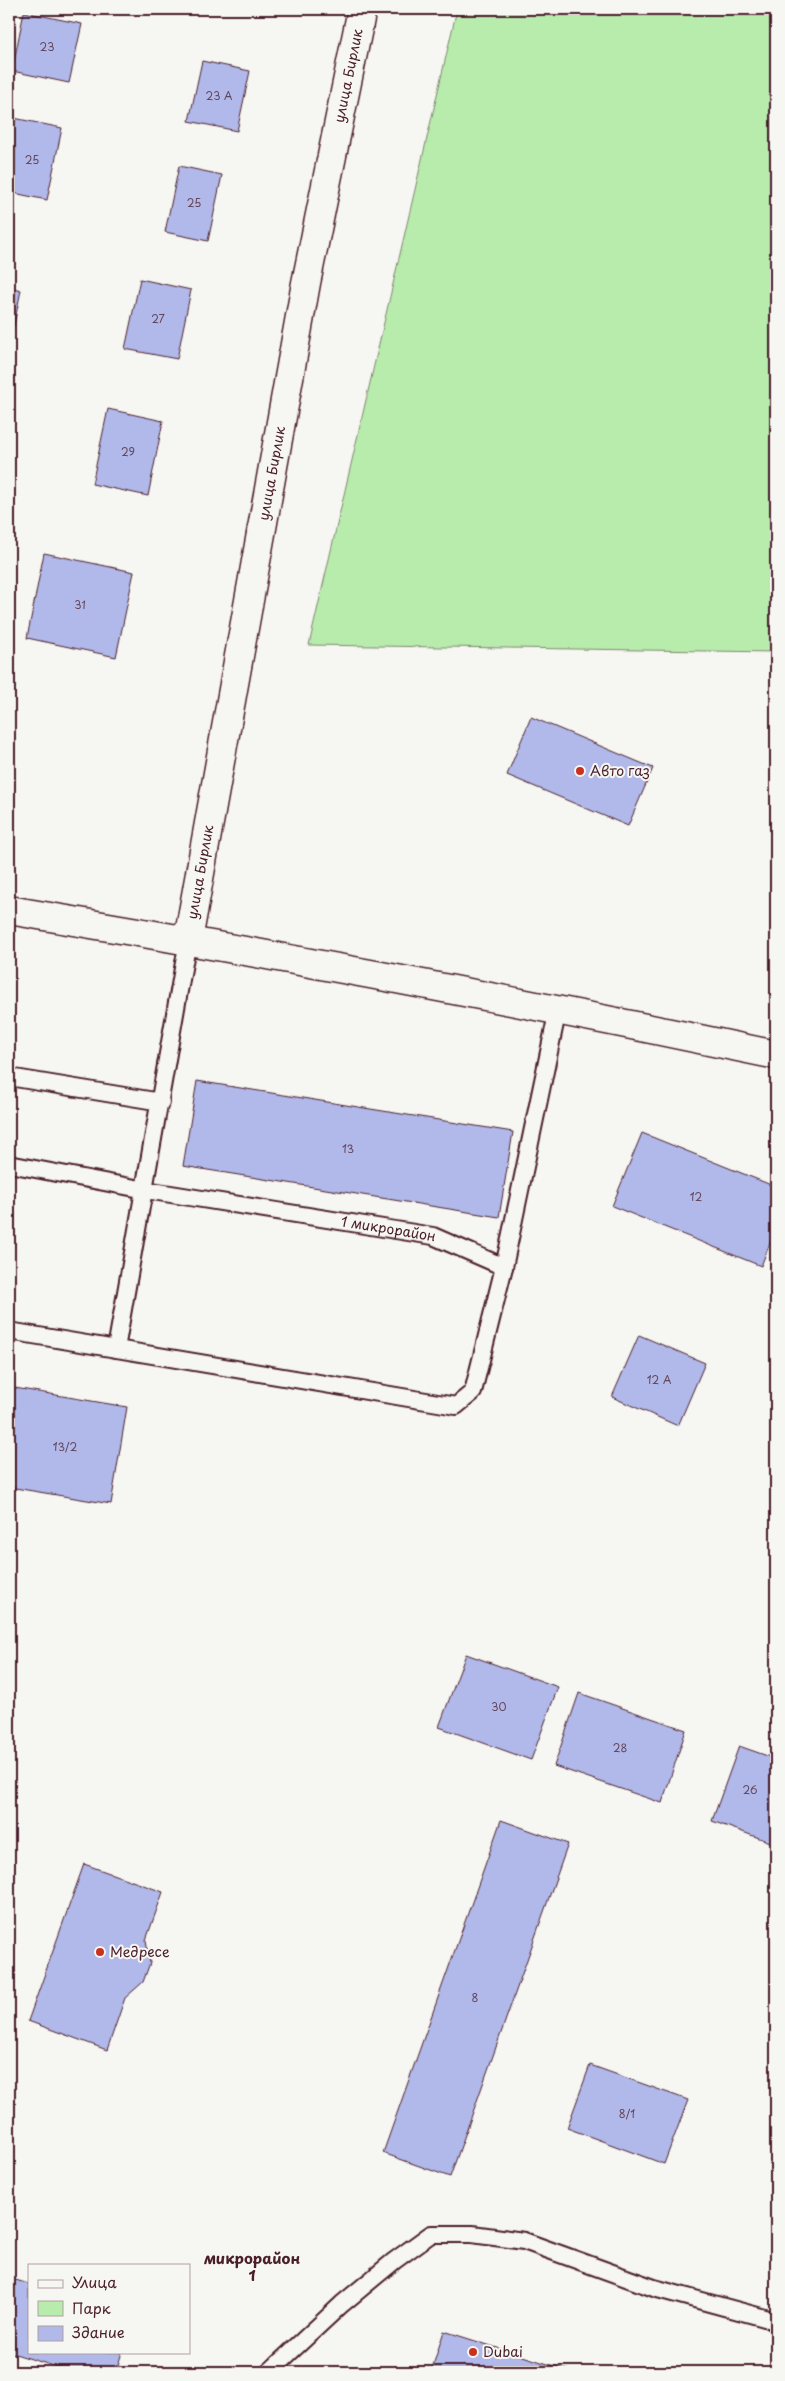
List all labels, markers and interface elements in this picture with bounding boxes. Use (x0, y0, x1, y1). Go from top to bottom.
street label: улица Бирлик (328, 26, 368, 125)
house number: 23 (40, 38, 54, 55)
house number: 23 А (206, 87, 233, 104)
house number: 25 (25, 151, 39, 168)
house number: 25 (187, 194, 201, 211)
house number: 27 (151, 310, 165, 327)
street label: улица Бирлик (253, 424, 290, 522)
house number: 29 (121, 443, 135, 460)
house number: 31 (74, 596, 86, 613)
place label: Авто газ (590, 760, 650, 781)
marker: Авто газ (574, 765, 586, 777)
street label: улица Бирлик (181, 822, 219, 921)
house number: 13 (342, 1140, 354, 1157)
house number: 12 (690, 1188, 703, 1205)
street label: 1 микрорайон (340, 1210, 438, 1246)
house number: 12 А (647, 1371, 672, 1388)
house number: 13/2 (53, 1438, 77, 1455)
house number: 30 (491, 1698, 507, 1715)
house number: 28 (613, 1739, 627, 1756)
house number: 26 (742, 1781, 758, 1798)
place label: Медресе (110, 1941, 170, 1962)
marker: Медресе (94, 1946, 106, 1958)
house number: 8 (472, 1989, 479, 2006)
house number: 8/1 (619, 2105, 635, 2122)
district label: микрорайон 1 (204, 2246, 300, 2286)
legend (28, 2264, 190, 2354)
text: Улица (72, 2270, 117, 2293)
text: Парк (72, 2296, 111, 2319)
text: Здание (72, 2320, 125, 2343)
place label: Dubai (483, 2341, 523, 2362)
marker: Dubai (467, 2346, 479, 2358)

